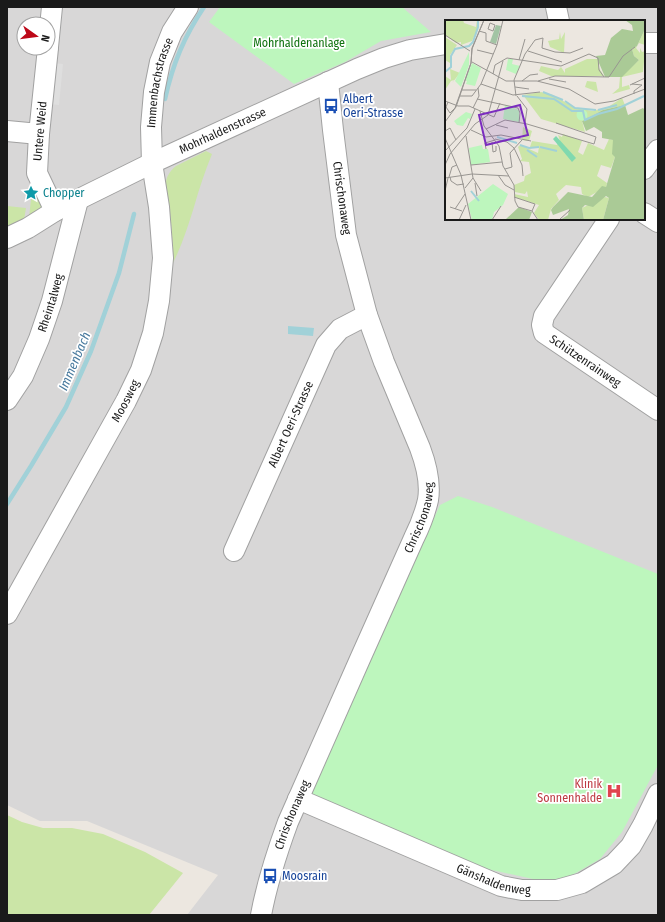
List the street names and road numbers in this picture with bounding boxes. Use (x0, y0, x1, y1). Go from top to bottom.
street label: Immenbachstrasse (144, 36, 176, 129)
street label: Untere Weid (30, 101, 50, 161)
street label: Mohrhaldenstrasse (177, 105, 268, 157)
street label: Chrischonaweg (330, 160, 354, 236)
street label: Rheintalweg (35, 272, 66, 334)
street label: Schützenrainweg (547, 332, 624, 390)
street label: Moosweg (109, 377, 142, 424)
street label: Albert Oeri-Strasse (265, 379, 316, 469)
street label: Chrischonaweg (401, 481, 436, 555)
street label: Chrischonaweg (272, 778, 313, 852)
street label: Gänshaldenweg (454, 861, 531, 897)

